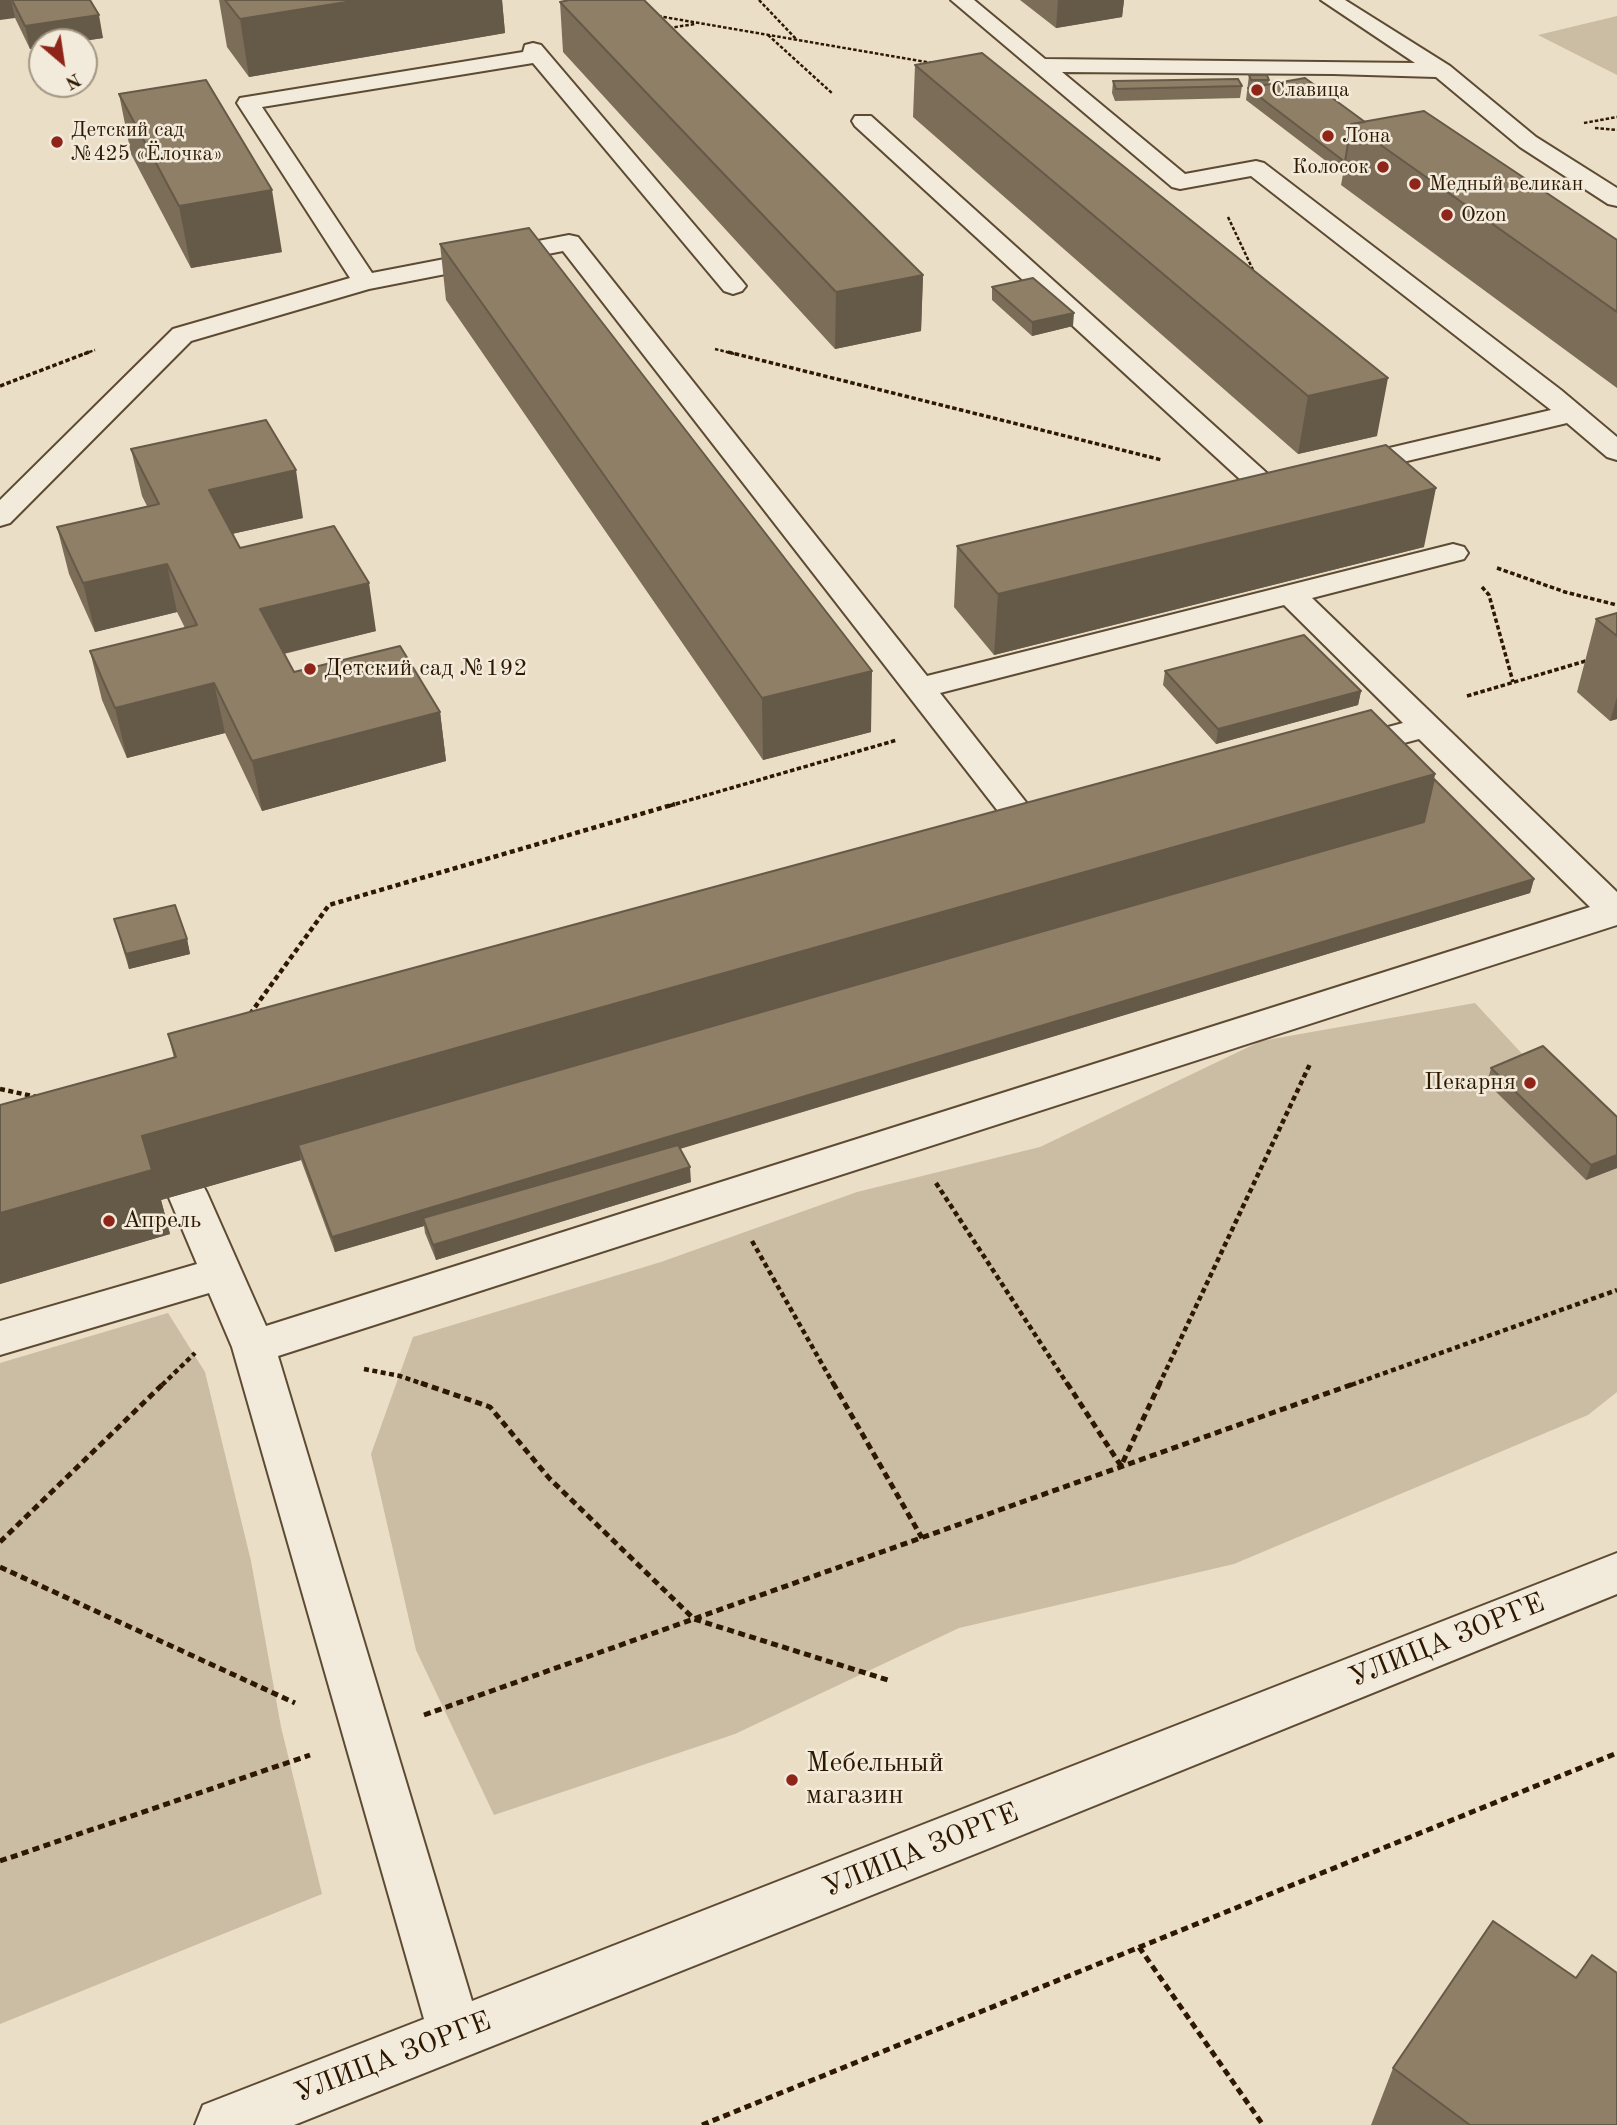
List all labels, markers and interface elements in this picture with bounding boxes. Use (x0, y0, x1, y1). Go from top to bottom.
north arrow (28, 28, 98, 98)
text: N (61, 68, 83, 92)
place label: Славица (1271, 77, 1349, 103)
marker: Славица (1249, 82, 1265, 98)
place label: Детский сад №425 «Ёлочка» (71, 117, 223, 167)
place label: Лона (1342, 123, 1391, 149)
marker: Лона (1320, 128, 1336, 144)
marker: Детский сад №425 «Ёлочка» (49, 134, 65, 150)
place label: Колосок (1292, 154, 1369, 180)
marker: Колосок (1375, 159, 1391, 175)
place label: Медный великан (1429, 171, 1583, 197)
marker: Медный великан (1407, 176, 1423, 192)
place label: Ozon (1461, 202, 1507, 228)
marker: Ozon (1439, 207, 1455, 223)
place label: Детский сад №192 (324, 655, 527, 683)
marker: Детский сад №192 (302, 661, 318, 677)
place label: Пекарня (1424, 1069, 1516, 1097)
marker: Пекарня (1522, 1075, 1538, 1091)
place label: Апрель (123, 1207, 201, 1235)
marker: Апрель (101, 1213, 117, 1229)
street label: УЛИЦА ЗОРГЕ (1344, 1587, 1550, 1695)
place label: Мебельный магазин (806, 1747, 944, 1813)
marker: Мебельный магазин (784, 1772, 800, 1788)
street label: УЛИЦА ЗОРГЕ (818, 1797, 1024, 1905)
street label: УЛИЦА ЗОРГЕ (290, 2005, 496, 2111)

